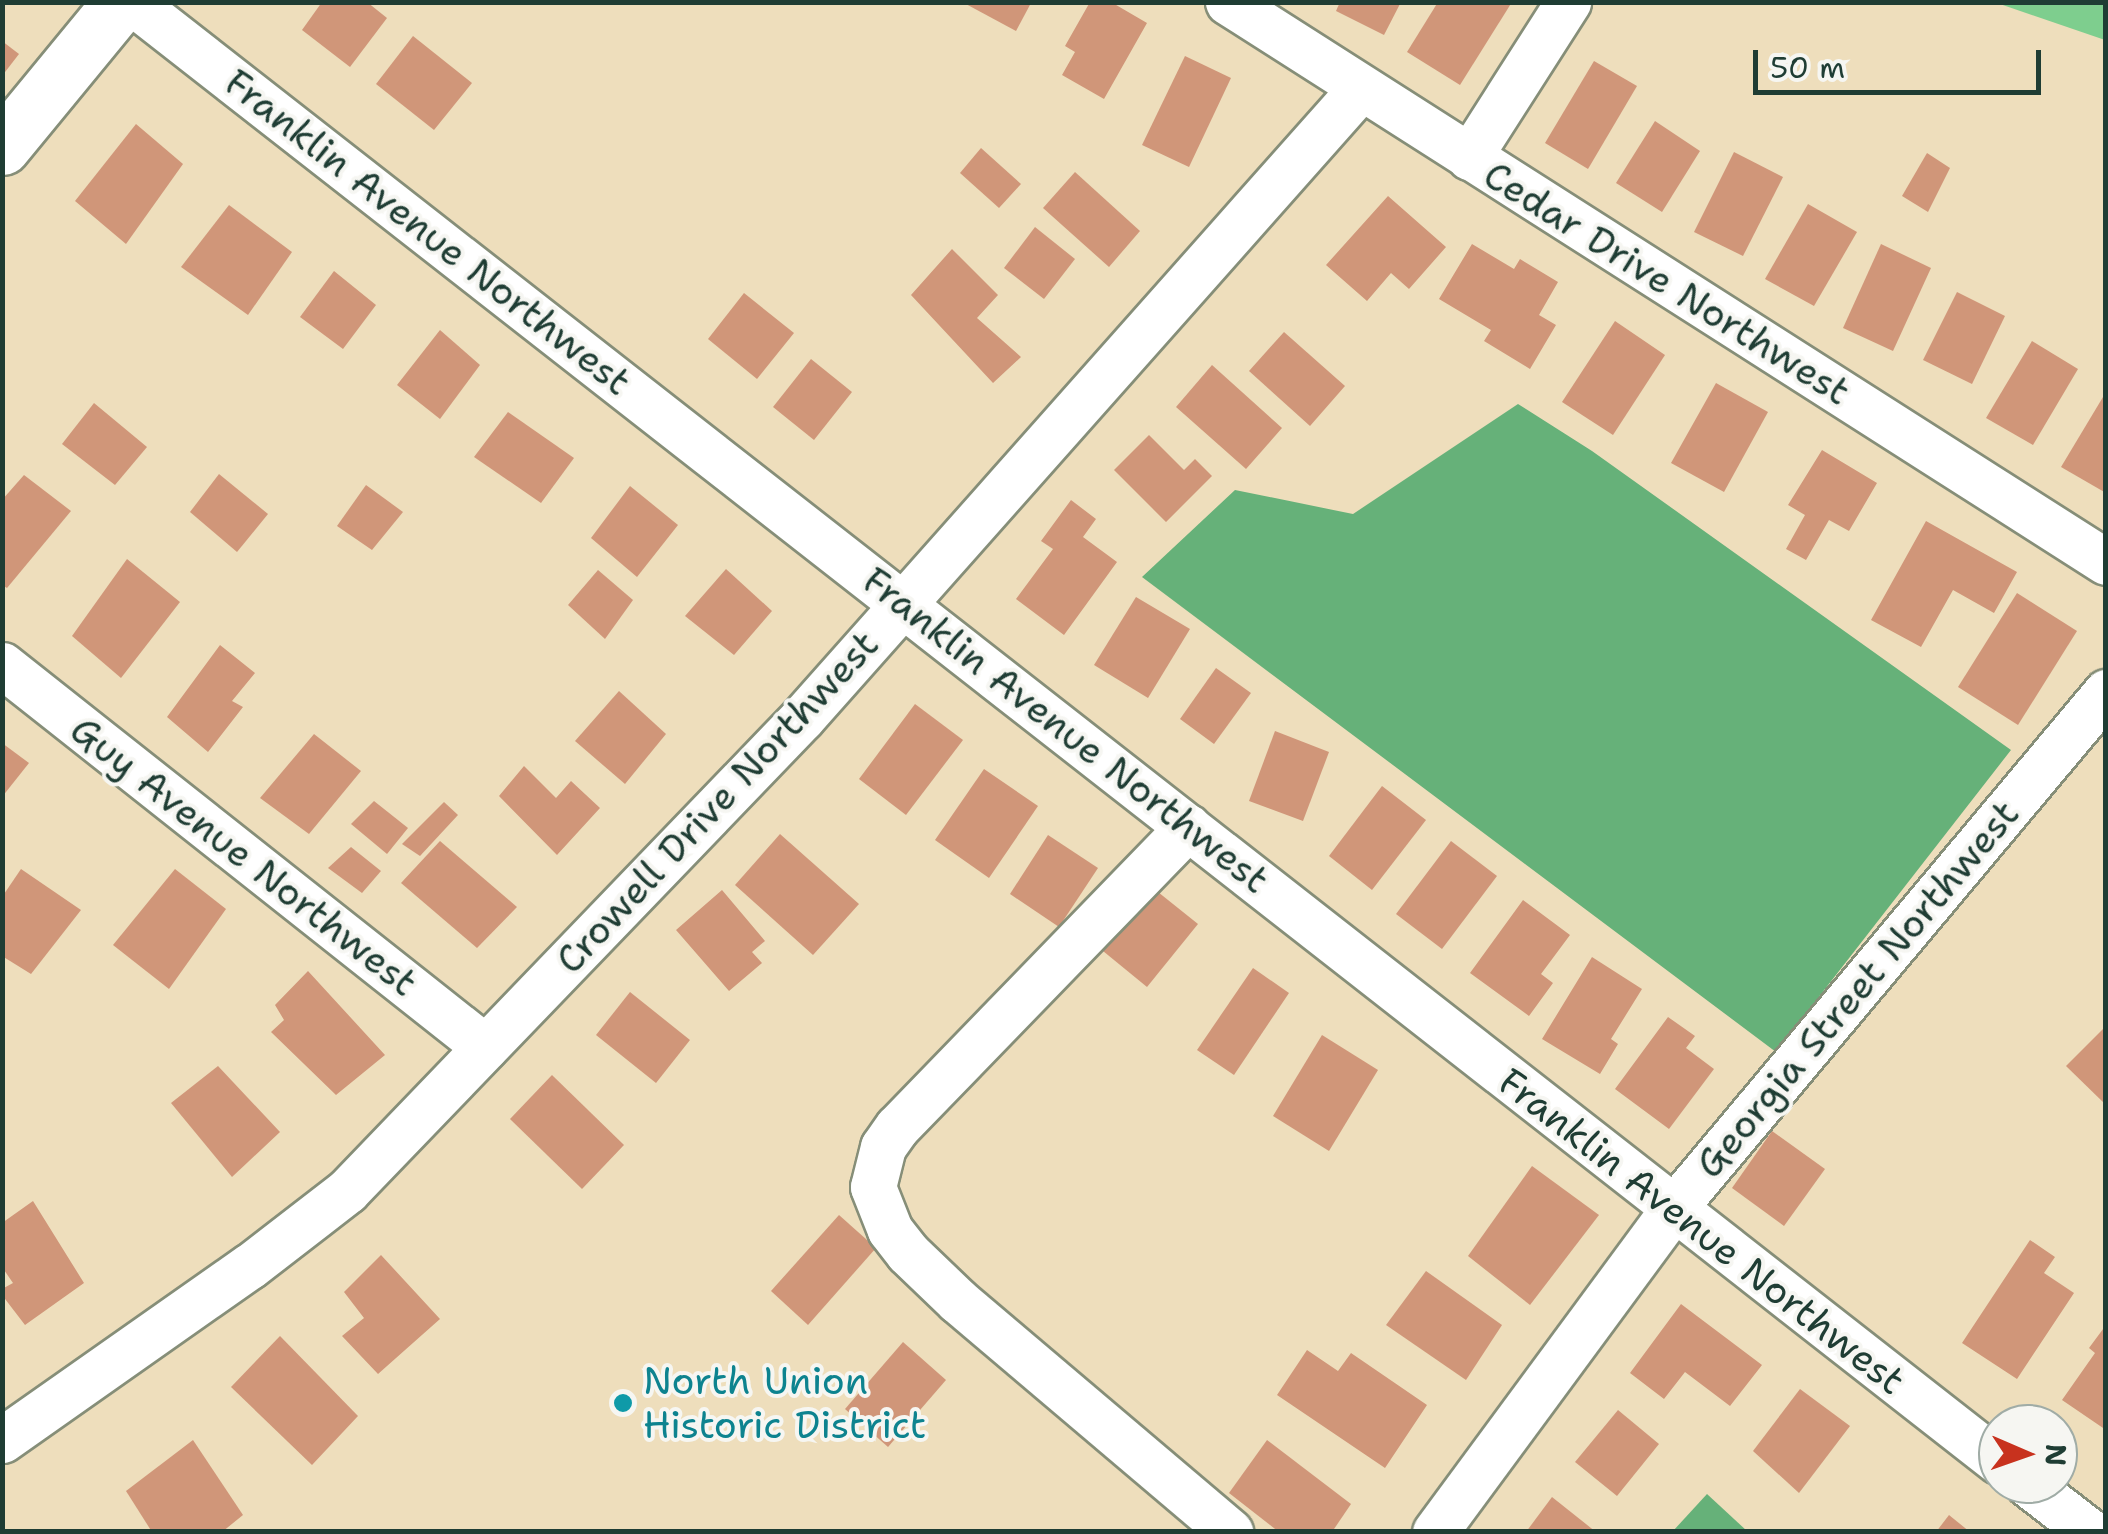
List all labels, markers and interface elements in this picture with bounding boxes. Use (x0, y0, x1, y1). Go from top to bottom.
scale bar (1758, 30, 2046, 92)
text: 50 m (1770, 47, 1845, 88)
street label: Franklin Avenue Northwest (216, 59, 640, 405)
street label: Cedar Drive Northwest (1476, 152, 1858, 414)
street label: Franklin Avenue Northwest (854, 557, 1278, 903)
street label: Crowell Drive Northwest (546, 621, 888, 983)
street label: Guy Avenue Northwest (62, 706, 426, 1006)
street label: Georgia Street Northwest (1686, 791, 2028, 1187)
street label: Franklin Avenue Northwest (1490, 1058, 1914, 1404)
place label: North Union Historic District (643, 1358, 926, 1448)
marker: North Union Historic District (612, 1392, 634, 1414)
north arrow (1978, 1404, 2078, 1504)
text: N (2037, 1443, 2075, 1467)

